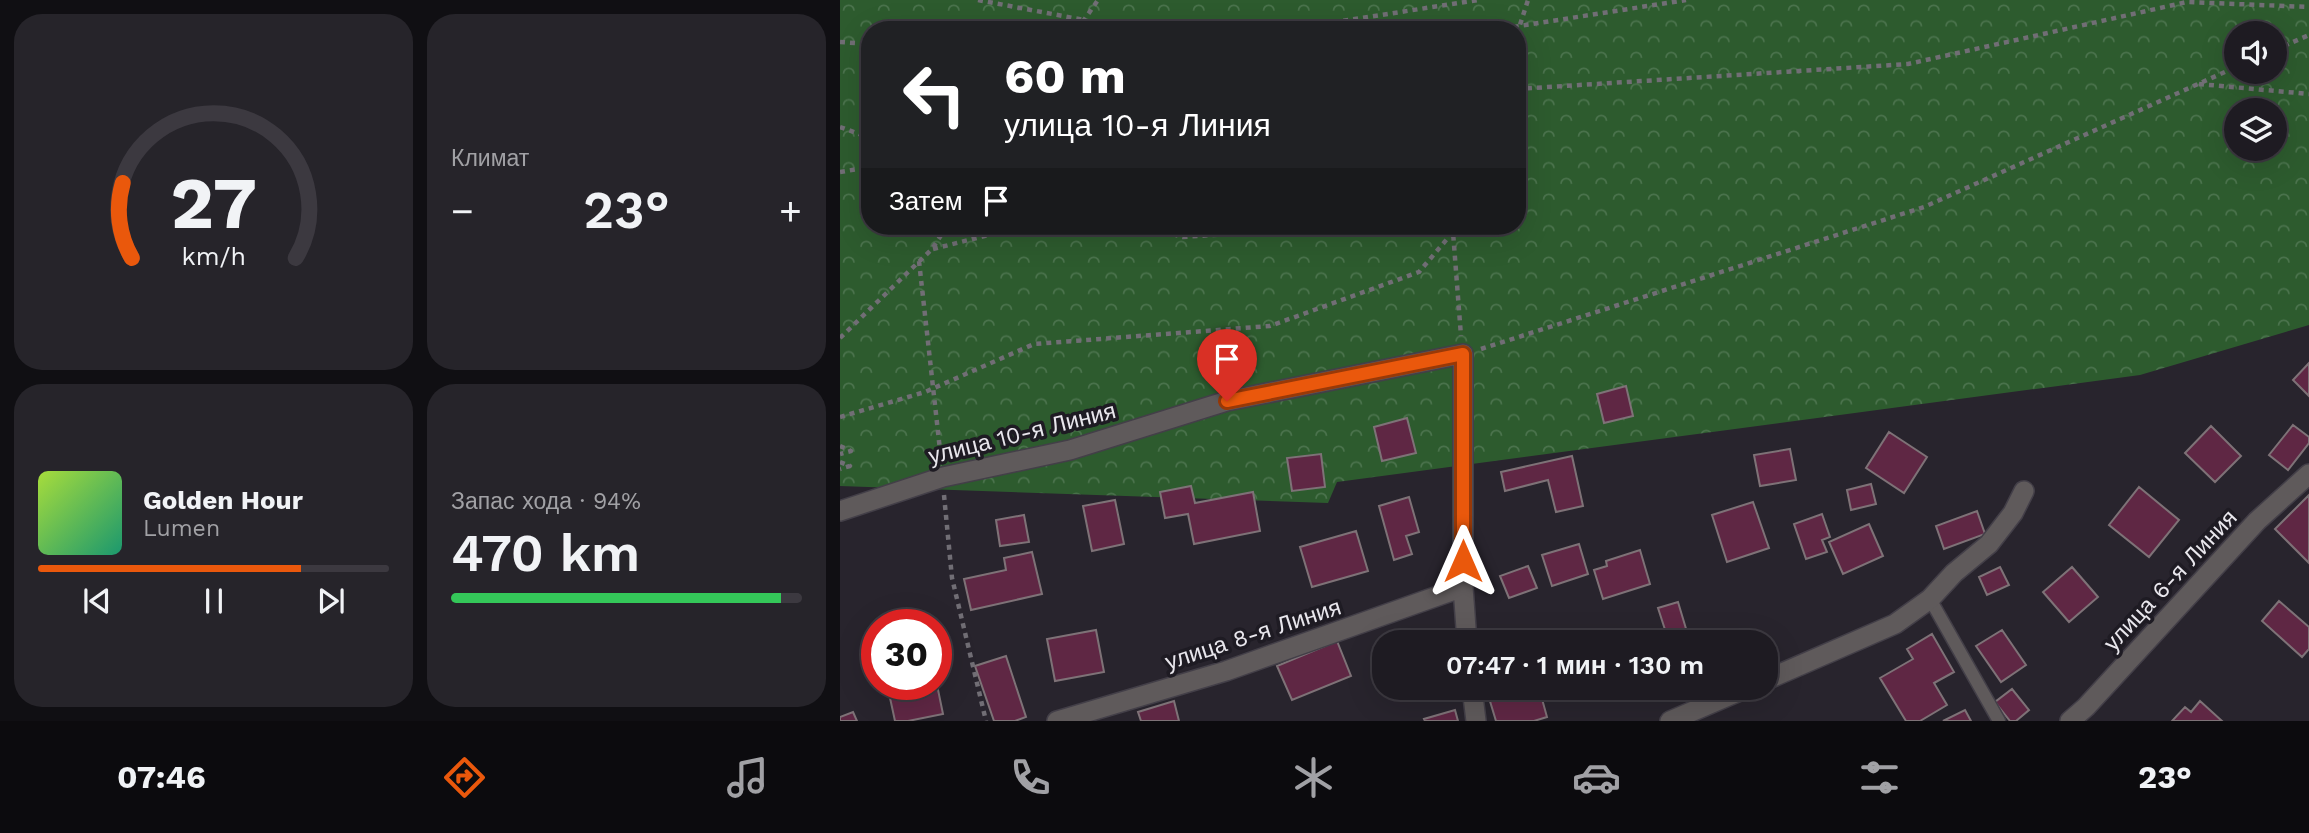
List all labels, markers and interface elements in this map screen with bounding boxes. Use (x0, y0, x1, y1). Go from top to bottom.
map controls (2224, 21, 2287, 161)
button: sound (2224, 21, 2287, 84)
text: 60 m (1004, 47, 1126, 105)
icon: left (889, 49, 980, 140)
button: layers (2224, 98, 2287, 161)
text: улица 10-я Линия (1004, 106, 1271, 144)
text: Климат (451, 145, 529, 172)
text: 27 (170, 160, 257, 246)
text: 23° (583, 180, 670, 241)
icon: arrive (977, 182, 1015, 220)
text: Затем (889, 186, 963, 216)
text: − (451, 189, 474, 233)
text: + (779, 189, 802, 233)
text: km/h (181, 242, 246, 271)
pin (1197, 329, 1257, 401)
icon: arrive (1208, 340, 1246, 378)
street label: улица 10-я Линия (926, 397, 1118, 470)
text: Golden Hour (143, 485, 303, 515)
text: Запас хода · 94% (451, 488, 641, 515)
street label: улица 6-я Линия (2098, 504, 2243, 656)
text: Lumen (143, 515, 220, 542)
text: 470 km (451, 523, 640, 584)
position arrow (1426, 524, 1500, 598)
icon: previous (78, 582, 116, 620)
icon: pause (195, 582, 233, 620)
icon: next (312, 582, 350, 620)
street label: улица 8-я Линия (1162, 593, 1344, 676)
speed limit sign: 30 (861, 609, 952, 700)
text: 07:47 · 1 мин · 130 m (1446, 650, 1704, 680)
icon: directions (440, 753, 489, 802)
icon: music (723, 753, 772, 802)
icon: phone (1006, 753, 1055, 802)
icon: climate (1289, 753, 1338, 802)
icon: car (1572, 753, 1621, 802)
icon: filters (1855, 753, 1904, 802)
text: 07:46 (117, 758, 206, 796)
text: 23° (2138, 758, 2192, 796)

